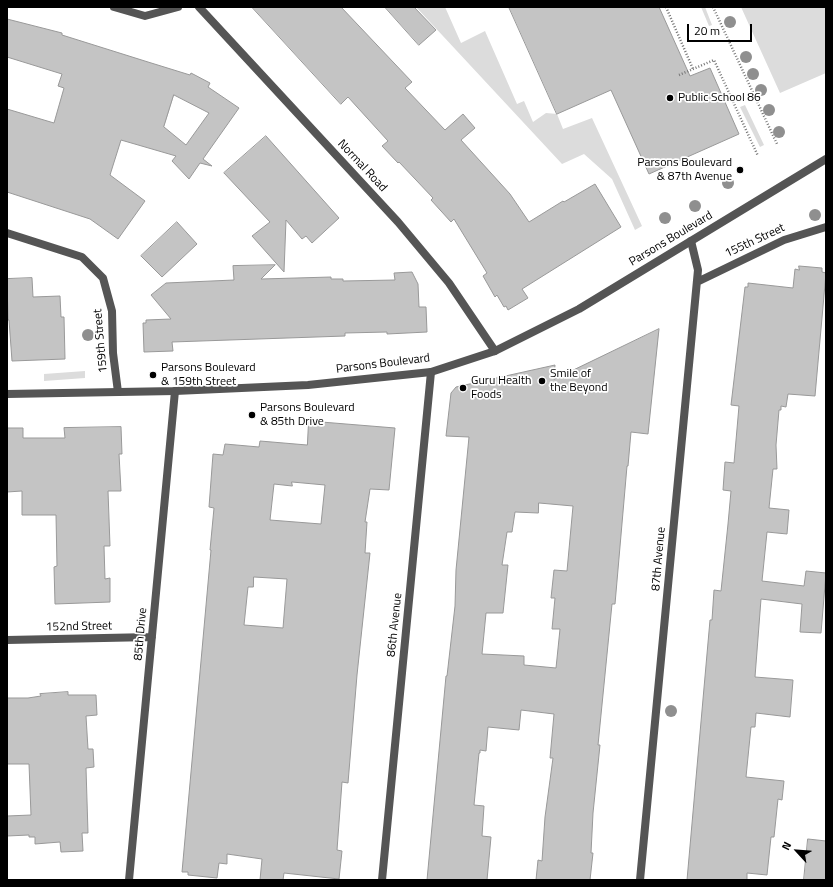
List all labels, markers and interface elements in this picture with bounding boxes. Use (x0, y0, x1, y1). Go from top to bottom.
scale bar (689, 16, 754, 42)
text: 20 m (694, 21, 720, 40)
place label: Public School 86 (678, 91, 761, 105)
marker: Public School 86 (665, 93, 675, 103)
street label: Normal Road (334, 137, 390, 195)
place label: Parsons Boulevard & 87th Avenue (637, 156, 732, 184)
marker: Parsons Boulevard & 87th Avenue (735, 165, 745, 175)
street label: Parsons Boulevard (627, 208, 715, 270)
street label: 155th Street (723, 221, 787, 261)
street label: 159th Street (91, 308, 111, 374)
street label: Parsons Boulevard (335, 351, 431, 377)
place label: Parsons Boulevard & 159th Street (161, 361, 256, 389)
place label: Smile of the Beyond (550, 367, 608, 395)
marker: Parsons Boulevard & 159th Street (148, 370, 158, 380)
place label: Guru Health Foods (471, 374, 531, 402)
marker: Smile of the Beyond (537, 376, 547, 386)
marker: Guru Health Foods (458, 383, 468, 393)
place label: Parsons Boulevard & 85th Drive (260, 401, 355, 429)
marker: Parsons Boulevard & 85th Drive (247, 410, 257, 420)
street label: 87th Avenue (649, 526, 669, 592)
street label: 86th Avenue (384, 592, 406, 658)
street label: 85th Drive (132, 607, 150, 661)
street label: 152nd Street (46, 619, 112, 635)
north arrow (777, 831, 817, 871)
text: N (777, 839, 795, 853)

